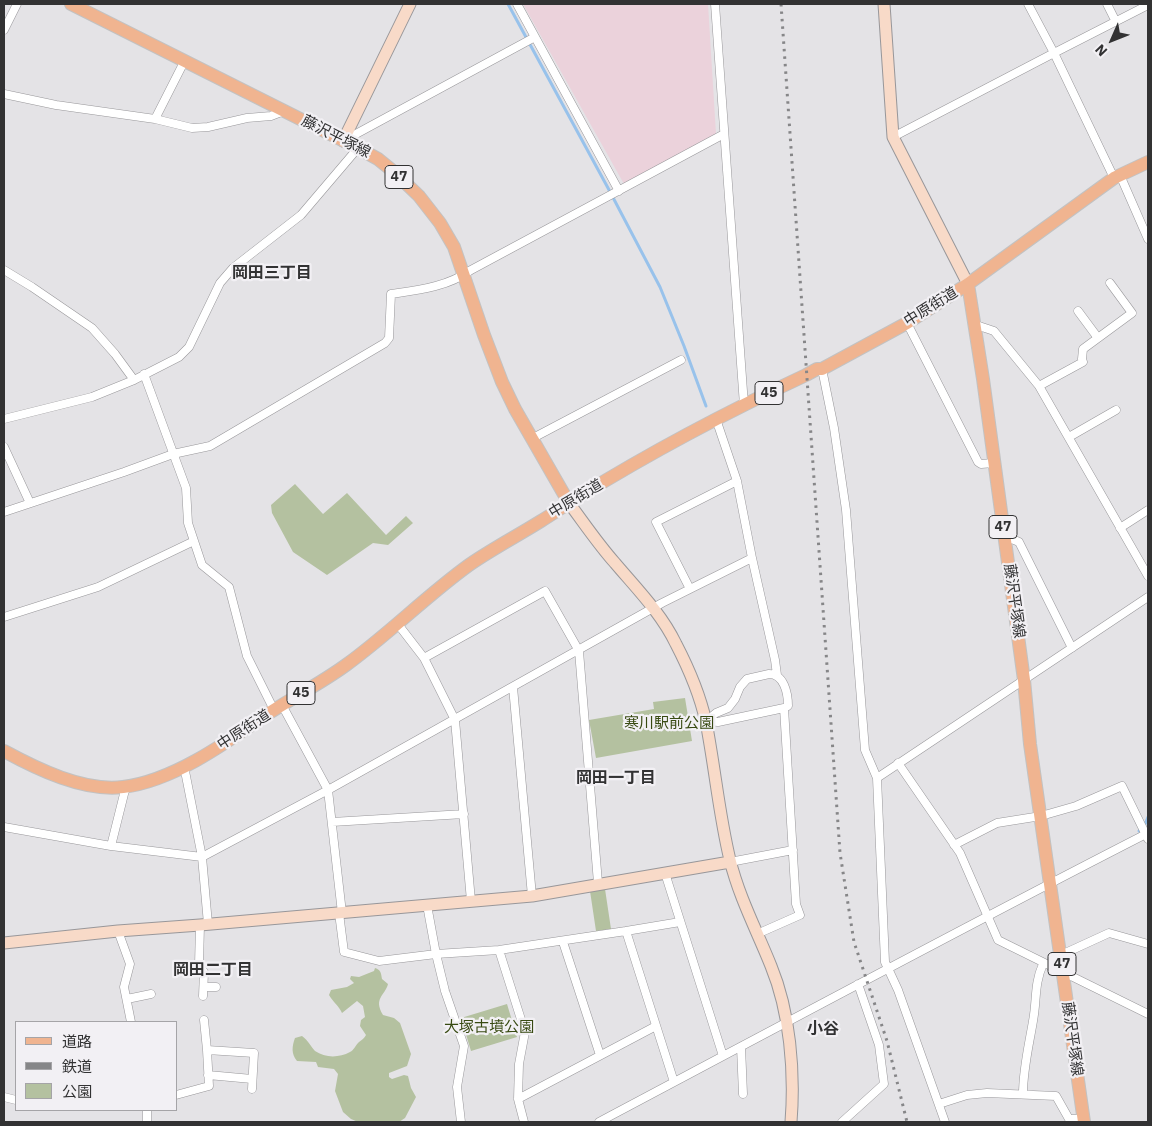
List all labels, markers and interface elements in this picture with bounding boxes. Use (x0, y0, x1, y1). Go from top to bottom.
north arrow (1087, 15, 1137, 65)
text: N (1091, 41, 1111, 60)
street label: 藤沢平塚線 (299, 112, 373, 162)
road number: 47 (385, 166, 413, 188)
district label: 岡田三丁目 (232, 263, 312, 283)
street label: 中原街道 (901, 283, 961, 331)
road number: 45 (755, 382, 783, 404)
street label: 中原街道 (546, 476, 606, 522)
road number: 47 (989, 516, 1017, 538)
street label: 藤沢平塚線 (1000, 563, 1028, 639)
road number: 45 (287, 681, 315, 704)
street label: 中原街道 (214, 706, 274, 754)
park label: 寒川駅前公園 (624, 715, 714, 733)
district label: 岡田一丁目 (576, 768, 656, 788)
road number: 47 (1048, 952, 1076, 976)
district label: 岡田二丁目 (173, 960, 253, 980)
street label: 藤沢平塚線 (1058, 1001, 1086, 1077)
park label: 大塚古墳公園 (444, 1019, 534, 1037)
district label: 小谷 (807, 1019, 839, 1039)
legend (15, 1021, 178, 1111)
text: 道路 (62, 1032, 92, 1051)
text: 鉄道 (62, 1057, 92, 1076)
text: 公園 (62, 1082, 92, 1101)

